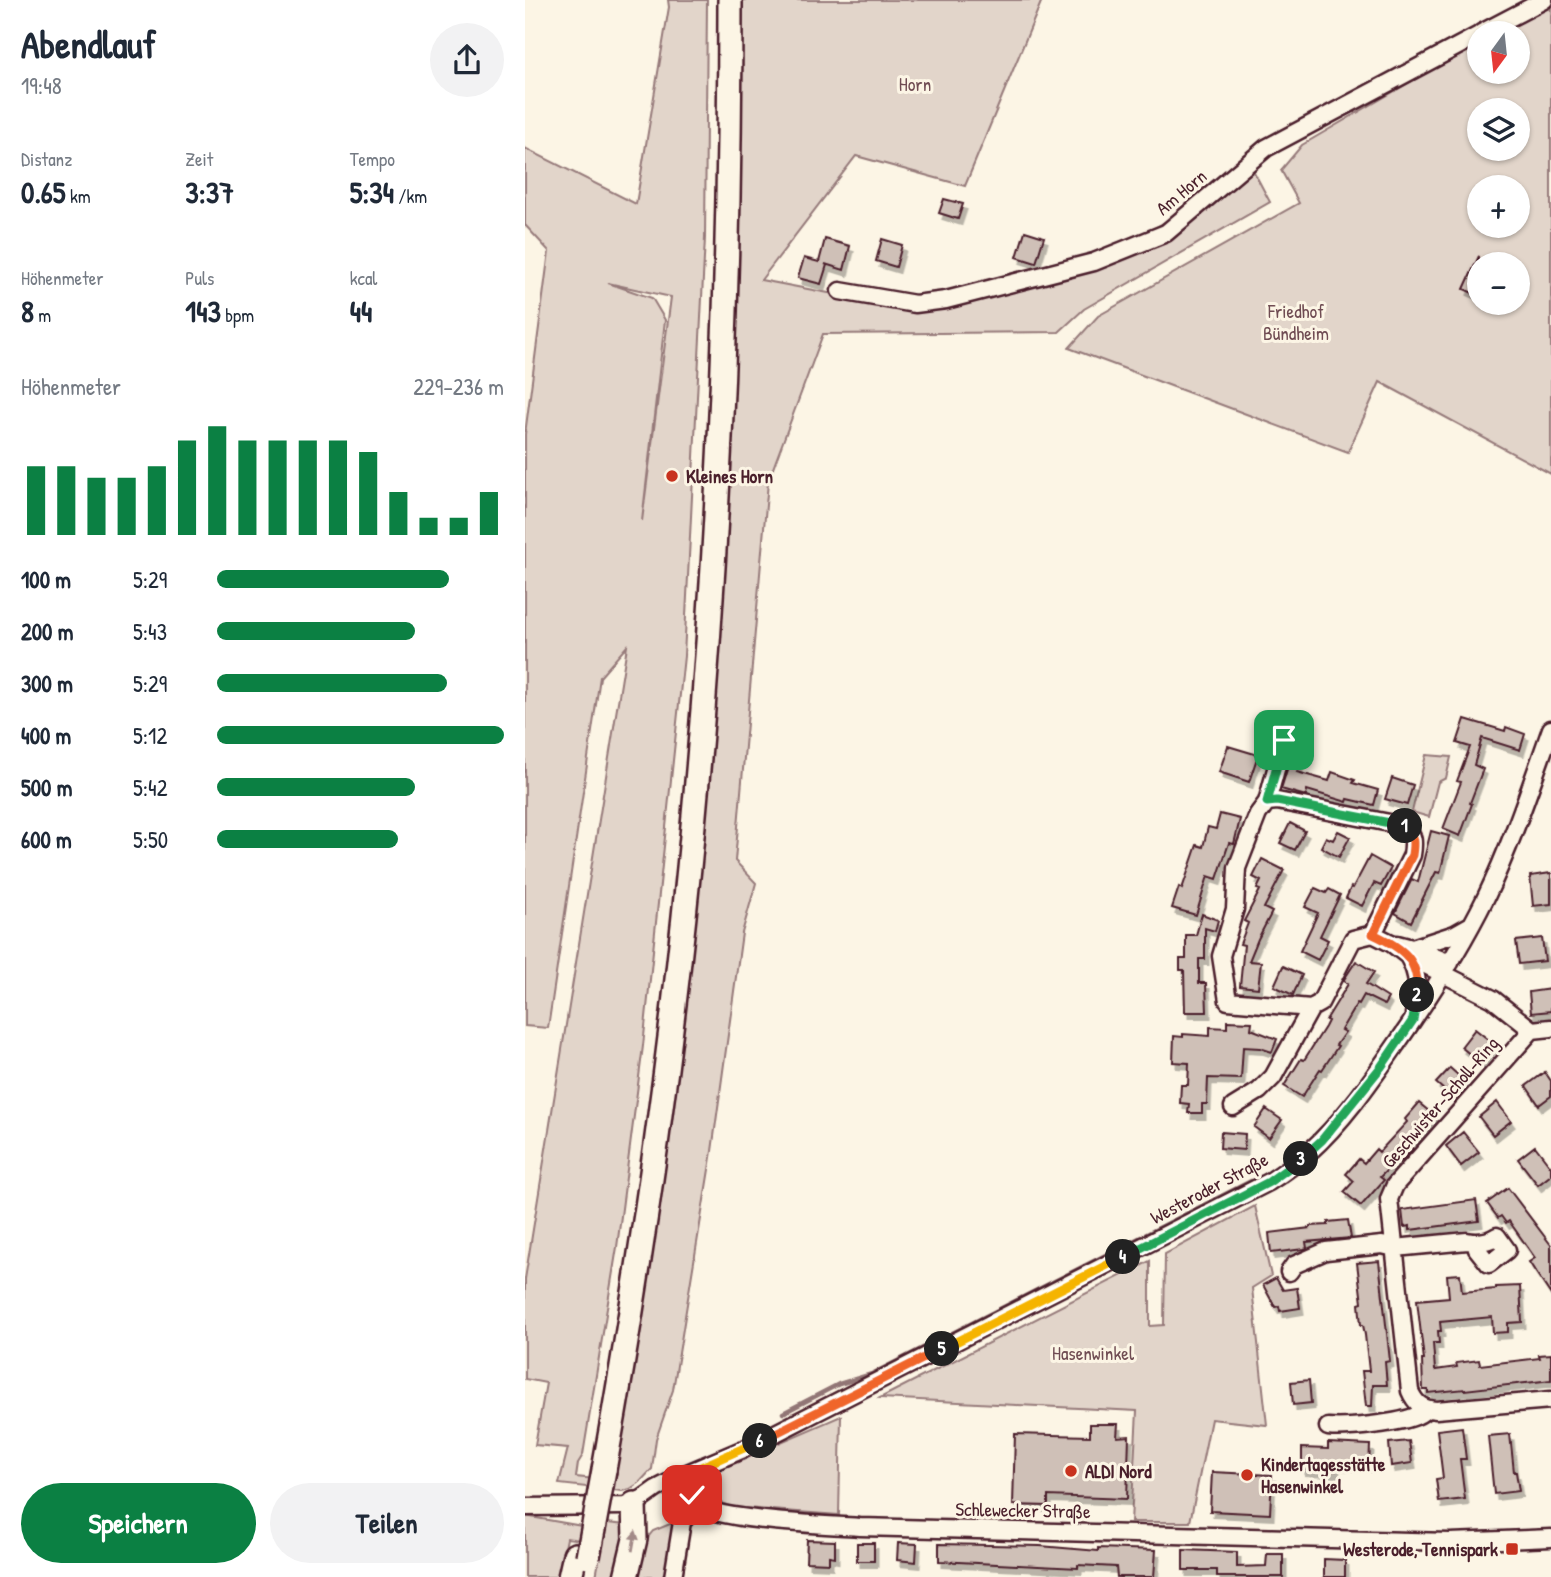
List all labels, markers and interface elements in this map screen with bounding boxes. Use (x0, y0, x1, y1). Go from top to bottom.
text: Abendlauf (21, 18, 156, 70)
north arrow (1467, 21, 1529, 84)
map controls (1467, 21, 1530, 315)
button: share (430, 23, 504, 97)
text: 19:48 (21, 70, 62, 101)
park label: Horn (899, 71, 931, 97)
button: layers (1467, 98, 1530, 161)
text: Distanz (21, 146, 72, 172)
text: Zeit (185, 146, 213, 172)
text: Tempo (350, 146, 395, 172)
street label: Am Horn (1150, 163, 1212, 221)
text: 0.65 (21, 172, 66, 212)
text: 3:37 (185, 172, 234, 212)
text: 5:34 (350, 172, 394, 212)
button: + (1467, 175, 1530, 238)
text: km (66, 183, 91, 209)
text: /km (394, 183, 427, 209)
button: − (1467, 252, 1530, 315)
text: Höhenmeter (21, 265, 104, 291)
text: Puls (185, 265, 214, 291)
text: kcal (350, 265, 377, 291)
text: 8 (21, 291, 34, 331)
text: 143 (185, 291, 221, 331)
text: 44 (350, 291, 372, 331)
park label: Friedhof Bündheim (1263, 298, 1329, 346)
text: m (34, 302, 51, 328)
text: bpm (221, 302, 254, 328)
text: Höhenmeter (21, 371, 121, 402)
text: 229–236 m (413, 371, 504, 402)
place label: Kleines Horn (686, 463, 774, 489)
marker: Kleines Horn (664, 468, 680, 484)
text: 100 m (21, 564, 71, 595)
text: 5:29 (133, 564, 167, 595)
text: 200 m (21, 616, 73, 647)
text: 5:43 (133, 616, 167, 647)
text: 300 m (21, 668, 73, 699)
text: 5:29 (133, 668, 167, 699)
pin (1254, 710, 1314, 770)
text: 400 m (21, 720, 71, 751)
text: 5:12 (133, 720, 167, 751)
icon: arrive (1265, 721, 1303, 759)
text: 500 m (21, 772, 72, 803)
text: 5:42 (133, 772, 167, 803)
pin: 1 (1387, 808, 1423, 844)
text: 1 (1401, 812, 1408, 838)
text: 600 m (21, 824, 72, 855)
text: 5:50 (133, 824, 168, 855)
pin: 2 (1399, 978, 1435, 1012)
text: 2 (1412, 981, 1421, 1007)
street label: Geschwister-Scholl-Ring (1376, 1031, 1504, 1173)
pin: 3 (1283, 1142, 1319, 1176)
text: 3 (1296, 1145, 1305, 1171)
street label: Westeroder Straße (1146, 1146, 1273, 1230)
pin: 4 (1105, 1240, 1141, 1274)
text: 4 (1119, 1243, 1126, 1269)
pin: 5 (925, 1332, 959, 1366)
text: 5 (937, 1335, 946, 1361)
park label: Hasenwinkel (1052, 1340, 1135, 1366)
pin: 6 (743, 1424, 777, 1458)
text: 6 (756, 1427, 763, 1453)
place label: Kindertagesstätte Hasenwinkel (1261, 1451, 1386, 1499)
place label: ALDI Nord (1085, 1458, 1152, 1484)
marker: ALDI Nord (1063, 1463, 1079, 1479)
pin (662, 1465, 722, 1525)
marker: Kindertagesstätte Hasenwinkel (1239, 1467, 1255, 1483)
icon: check (673, 1476, 711, 1514)
button: Speichern (21, 1483, 256, 1563)
button: Teilen (270, 1483, 504, 1563)
street label: Schlewecker Straße (955, 1496, 1091, 1524)
one-way arrow (628, 1530, 639, 1552)
place label: Westerode, Tennispark (1343, 1536, 1498, 1563)
marker: Westerode, Tennispark (1504, 1541, 1520, 1557)

